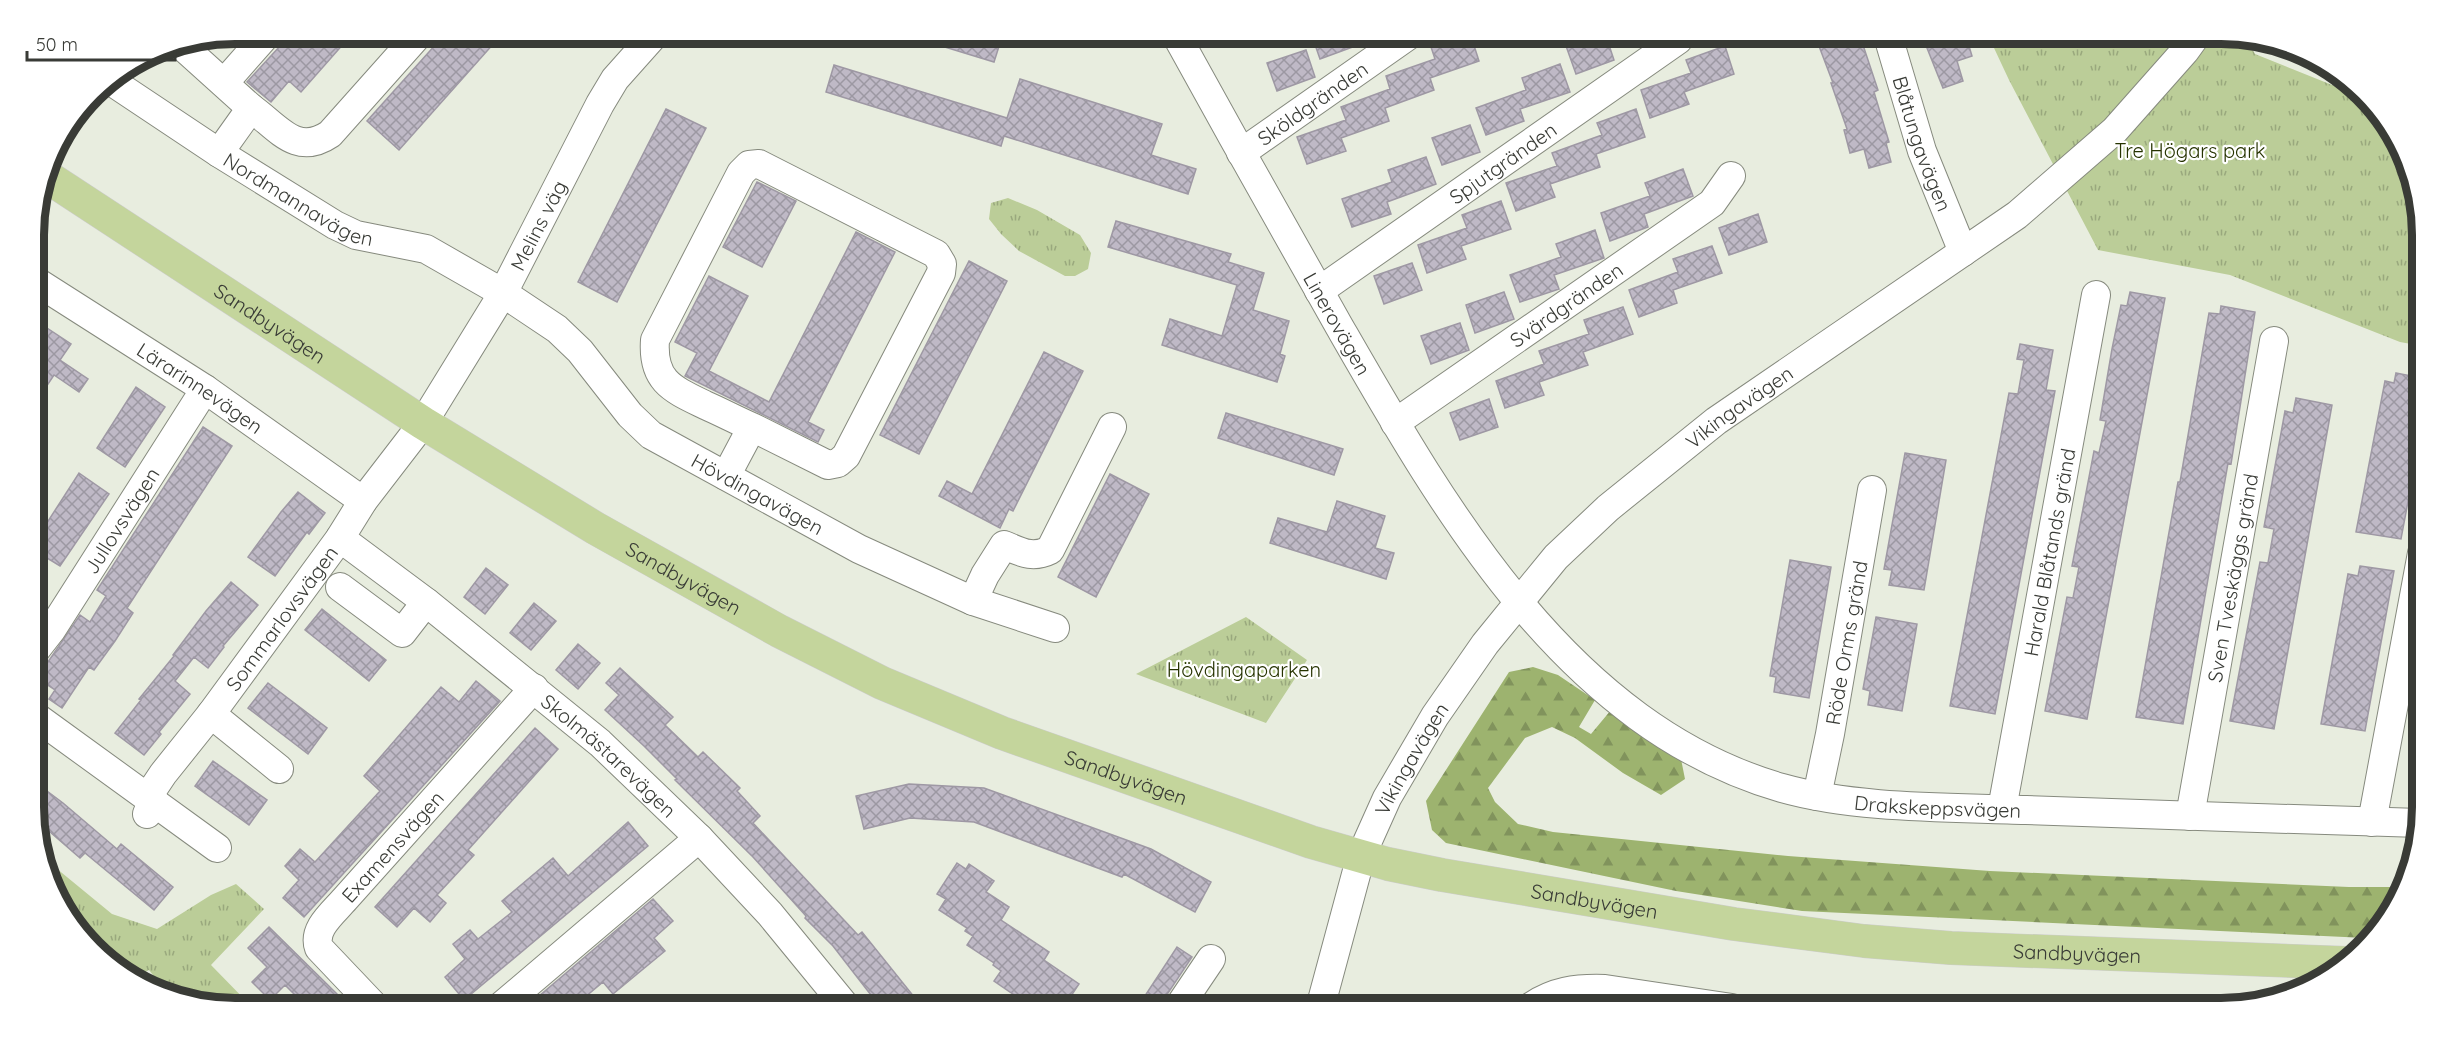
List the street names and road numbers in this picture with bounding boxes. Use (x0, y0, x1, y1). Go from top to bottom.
street label: Sköldgränden (1252, 56, 1372, 150)
street label: Blåtungavägen (1888, 73, 1958, 215)
street label: Spjutgränden (1444, 116, 1561, 209)
street label: Nordmannavägen (219, 147, 375, 251)
street label: Melins väg (504, 176, 571, 275)
street label: Svärdgränden (1505, 257, 1627, 352)
street label: Linerovägen (1299, 268, 1377, 379)
street label: Sandbyvägen (210, 277, 331, 368)
street label: Lärarinnevägen (133, 337, 268, 439)
street label: Vikingavägen (1680, 360, 1797, 453)
street label: Harald Blåtands gränd (2018, 446, 2080, 658)
street label: Hövdingavägen (687, 447, 828, 540)
street label: Jullovsvägen (78, 463, 164, 578)
street label: Sven Tveskäggs gränd (2201, 471, 2263, 684)
street label: Sandbyvägen (622, 535, 746, 620)
street label: Sommarlovsvägen (220, 541, 343, 695)
street label: Röde Orms gränd (1819, 559, 1872, 727)
street label: Skolmästarevägen (536, 688, 682, 822)
street label: Vikingavägen (1369, 697, 1453, 819)
street label: Sandbyvägen (1061, 744, 1191, 810)
street label: Examensvägen (336, 785, 449, 907)
street label: Drakskeppsvägen (1853, 789, 2022, 822)
street label: Sandbyvägen (1529, 878, 1660, 924)
street label: Sandbyvägen (2013, 938, 2142, 968)

